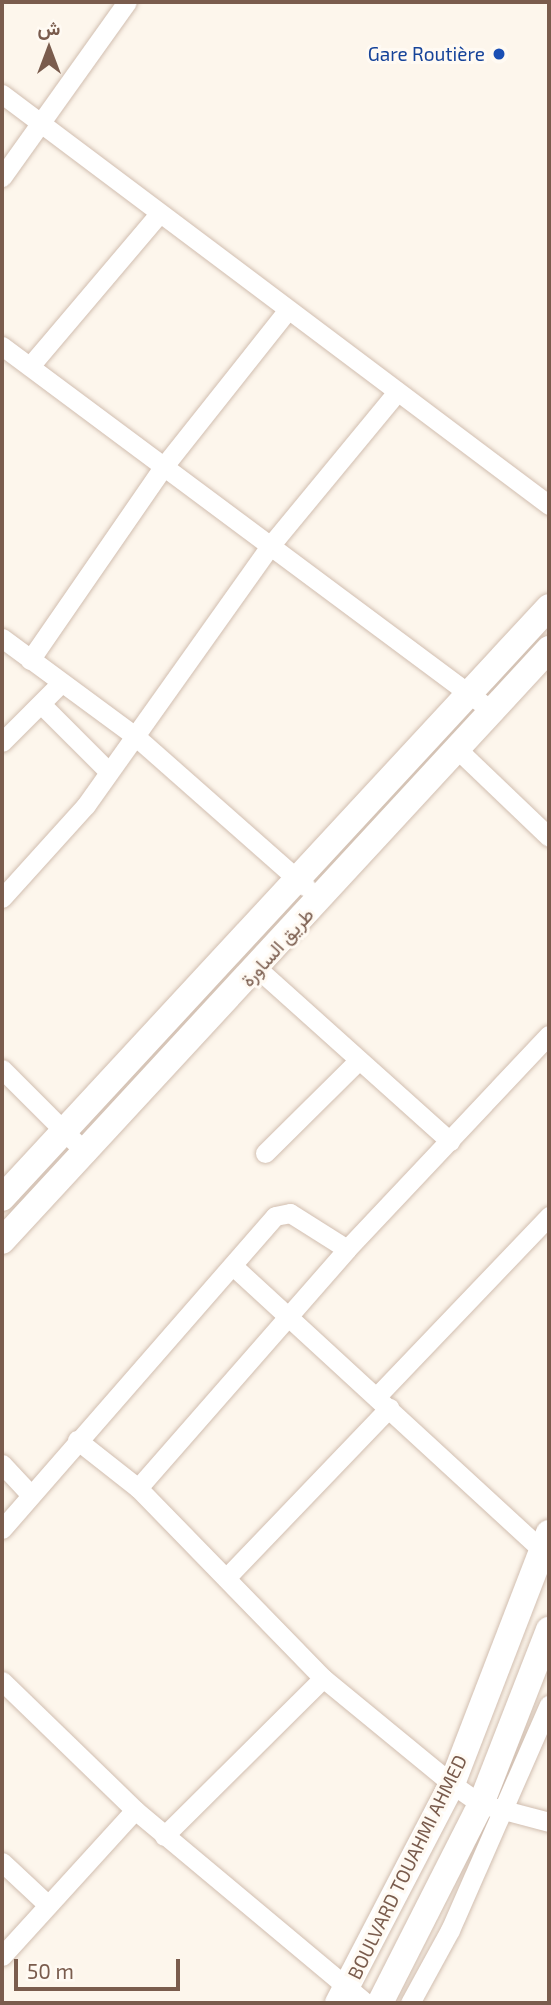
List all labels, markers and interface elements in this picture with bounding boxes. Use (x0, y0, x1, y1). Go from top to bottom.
north arrow (14, 14, 84, 84)
text: ش (38, 16, 60, 39)
place label: Gare Routière (368, 43, 485, 65)
marker: Gare Routière (491, 46, 507, 62)
street label: طريق الساورة (236, 903, 318, 991)
street label: BOULVARD TOUAHMI AHMED (342, 1751, 472, 1983)
scale bar (18, 1946, 184, 1990)
text: 50 m (27, 1958, 74, 1983)

